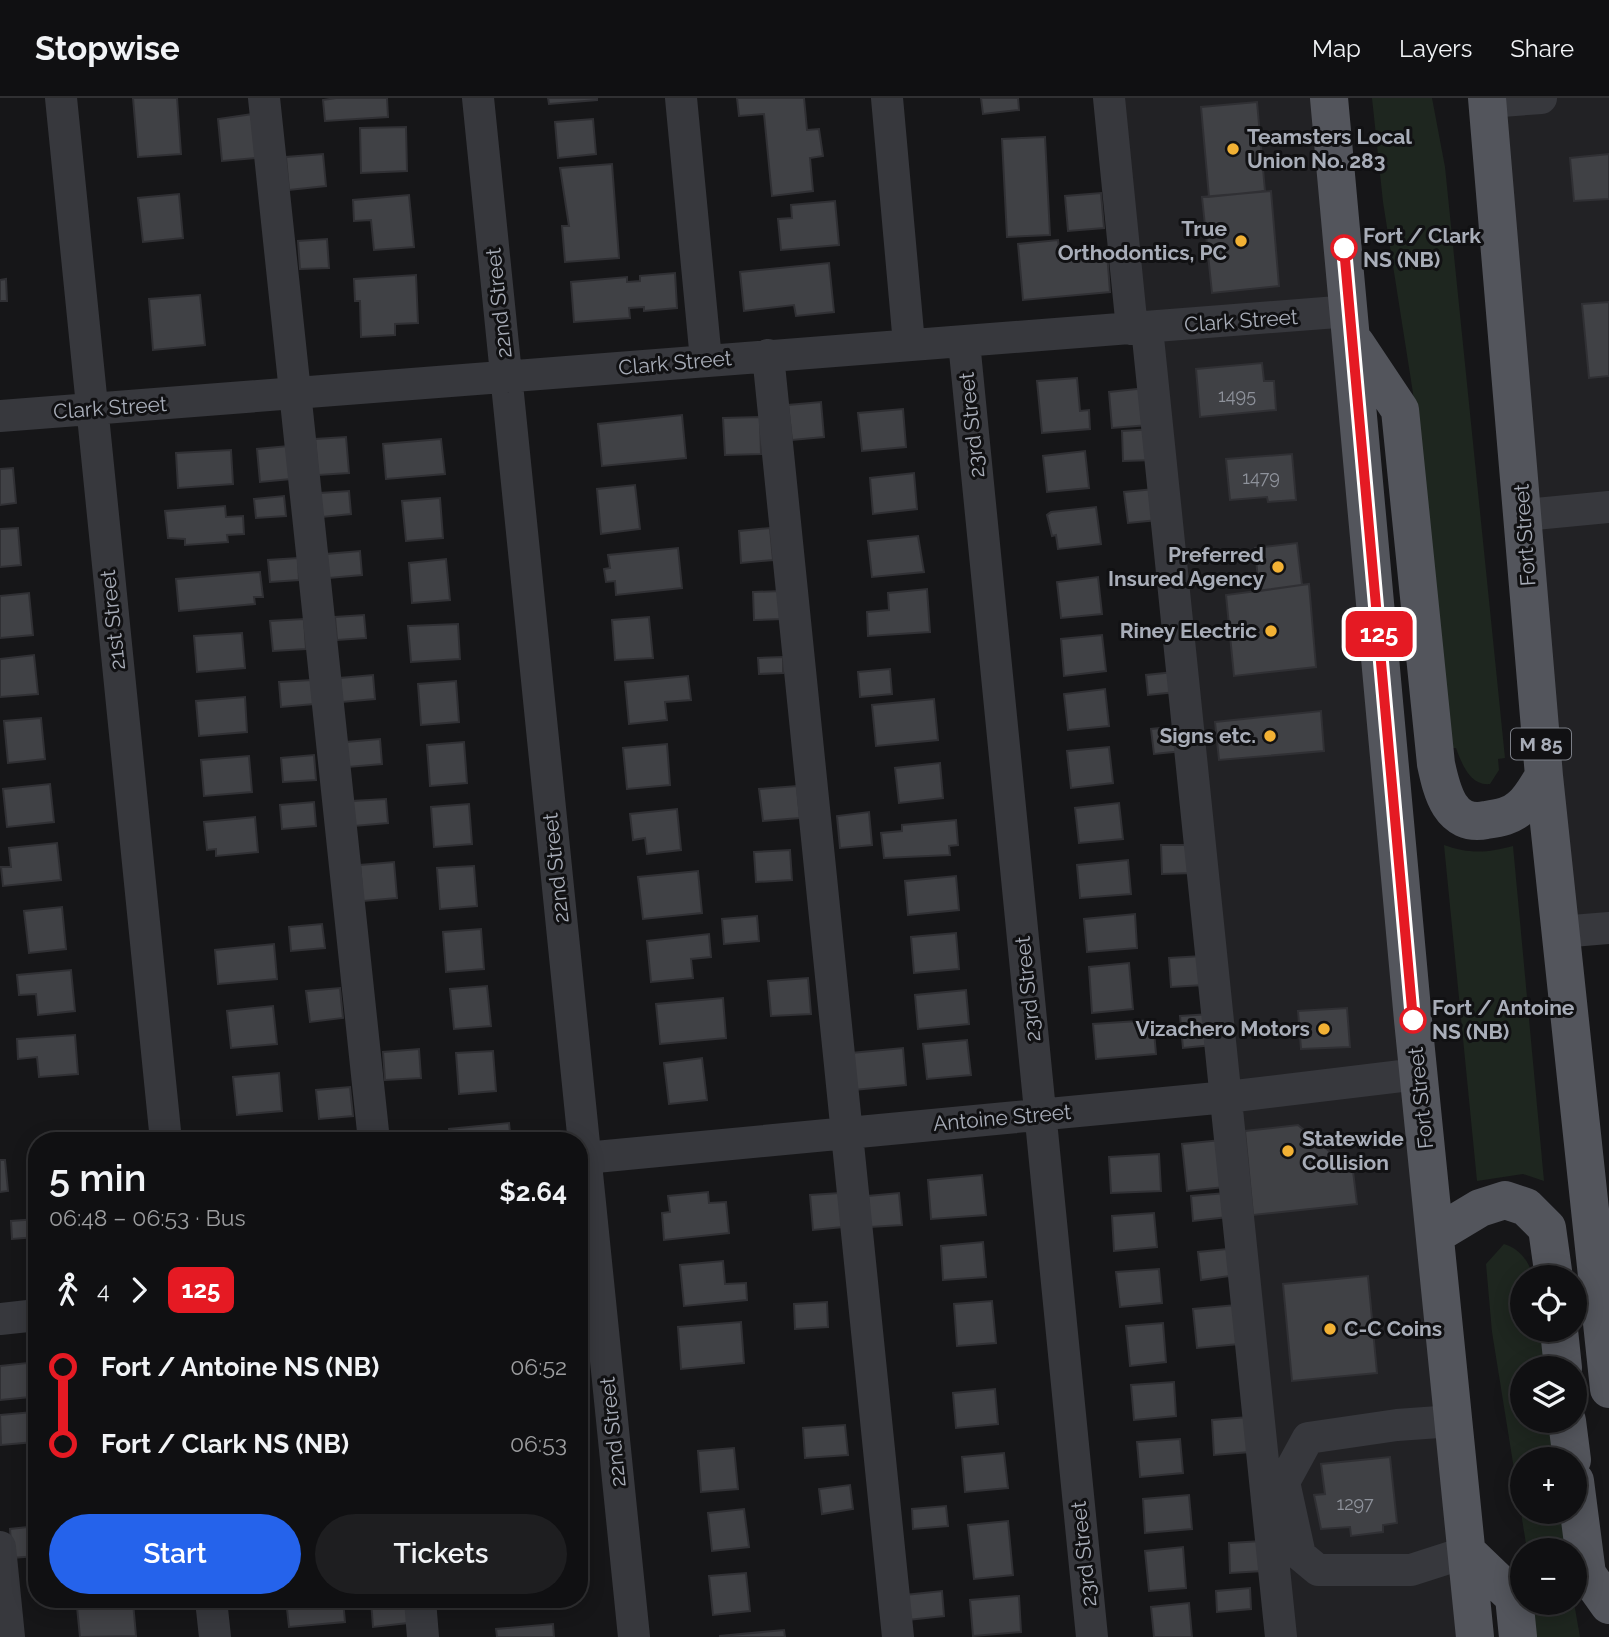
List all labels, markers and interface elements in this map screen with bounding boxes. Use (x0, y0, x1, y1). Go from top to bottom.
text: Stopwise (35, 29, 180, 68)
text: Map (1312, 34, 1361, 63)
text: Layers (1399, 34, 1472, 63)
text: Share (1510, 34, 1574, 63)
place label: Teamsters Local Union No. 283 (1247, 124, 1412, 173)
marker: Teamsters Local Union No. 283 (1225, 141, 1241, 157)
place label: True Orthodontics, PC (1058, 216, 1227, 265)
place label: Fort / Clark NS (NB) (1363, 223, 1481, 272)
marker: True Orthodontics, PC (1233, 233, 1249, 249)
marker: Fort / Clark NS (NB) (1331, 235, 1357, 261)
street label: 22nd Street (480, 247, 517, 359)
street label: Clark Street (1183, 304, 1299, 337)
street label: Clark Street (617, 345, 733, 380)
street label: 23rd Street (954, 371, 989, 479)
house number: 1495 (1218, 385, 1256, 406)
street label: Clark Street (52, 391, 168, 424)
house number: 1479 (1242, 467, 1280, 488)
street label: Fort Street (1508, 483, 1541, 587)
place label: Preferred Insured Agency (1108, 542, 1264, 591)
marker: Preferred Insured Agency (1270, 559, 1286, 575)
street label: 21st Street (95, 569, 130, 671)
line badge: 125 (1339, 611, 1419, 657)
place label: Riney Electric (1120, 618, 1257, 643)
text: 125 (1360, 619, 1398, 648)
marker: Riney Electric (1263, 623, 1279, 639)
place label: Signs etc. (1159, 723, 1256, 748)
marker: Signs etc. (1262, 728, 1278, 744)
road number: M 85 (1511, 729, 1571, 760)
street label: 22nd Street (537, 812, 574, 924)
street label: 23rd Street (1010, 935, 1045, 1043)
place label: Fort / Antoine NS (NB) (1432, 995, 1575, 1044)
marker: Fort / Antoine NS (NB) (1400, 1007, 1426, 1033)
place label: Vizachero Motors (1135, 1016, 1310, 1041)
marker: Vizachero Motors (1316, 1021, 1332, 1037)
street label: Fort Street (1403, 1046, 1438, 1150)
street label: Antoine Street (932, 1099, 1072, 1136)
place label: Statewide Collision (1302, 1126, 1404, 1175)
marker: Statewide Collision (1280, 1143, 1296, 1159)
text: 5 min (49, 1155, 146, 1200)
text: $2.64 (499, 1177, 567, 1207)
text: 06:48 – 06:53 · Bus (49, 1204, 246, 1231)
map controls (1510, 1265, 1587, 1615)
button: locate (1510, 1265, 1587, 1342)
icon: walk (49, 1271, 87, 1309)
icon: forward (120, 1271, 158, 1309)
text: 125 (182, 1275, 220, 1304)
text: 4 (97, 1276, 110, 1303)
place label: C-C Coins (1344, 1316, 1442, 1341)
marker: C-C Coins (1322, 1321, 1338, 1337)
text: Fort / Antoine NS (NB) (101, 1352, 379, 1382)
text: 06:52 (510, 1353, 567, 1380)
button: layers (1510, 1356, 1587, 1433)
street label: 22nd Street (594, 1376, 631, 1488)
text: Fort / Clark NS (NB) (101, 1429, 349, 1459)
text: 06:53 (510, 1430, 567, 1457)
button: + (1510, 1447, 1587, 1524)
house number: 1297 (1336, 1493, 1374, 1514)
street label: 23rd Street (1066, 1500, 1101, 1608)
button: Start (49, 1514, 301, 1594)
button: Tickets (315, 1514, 567, 1594)
button: − (1510, 1538, 1587, 1615)

